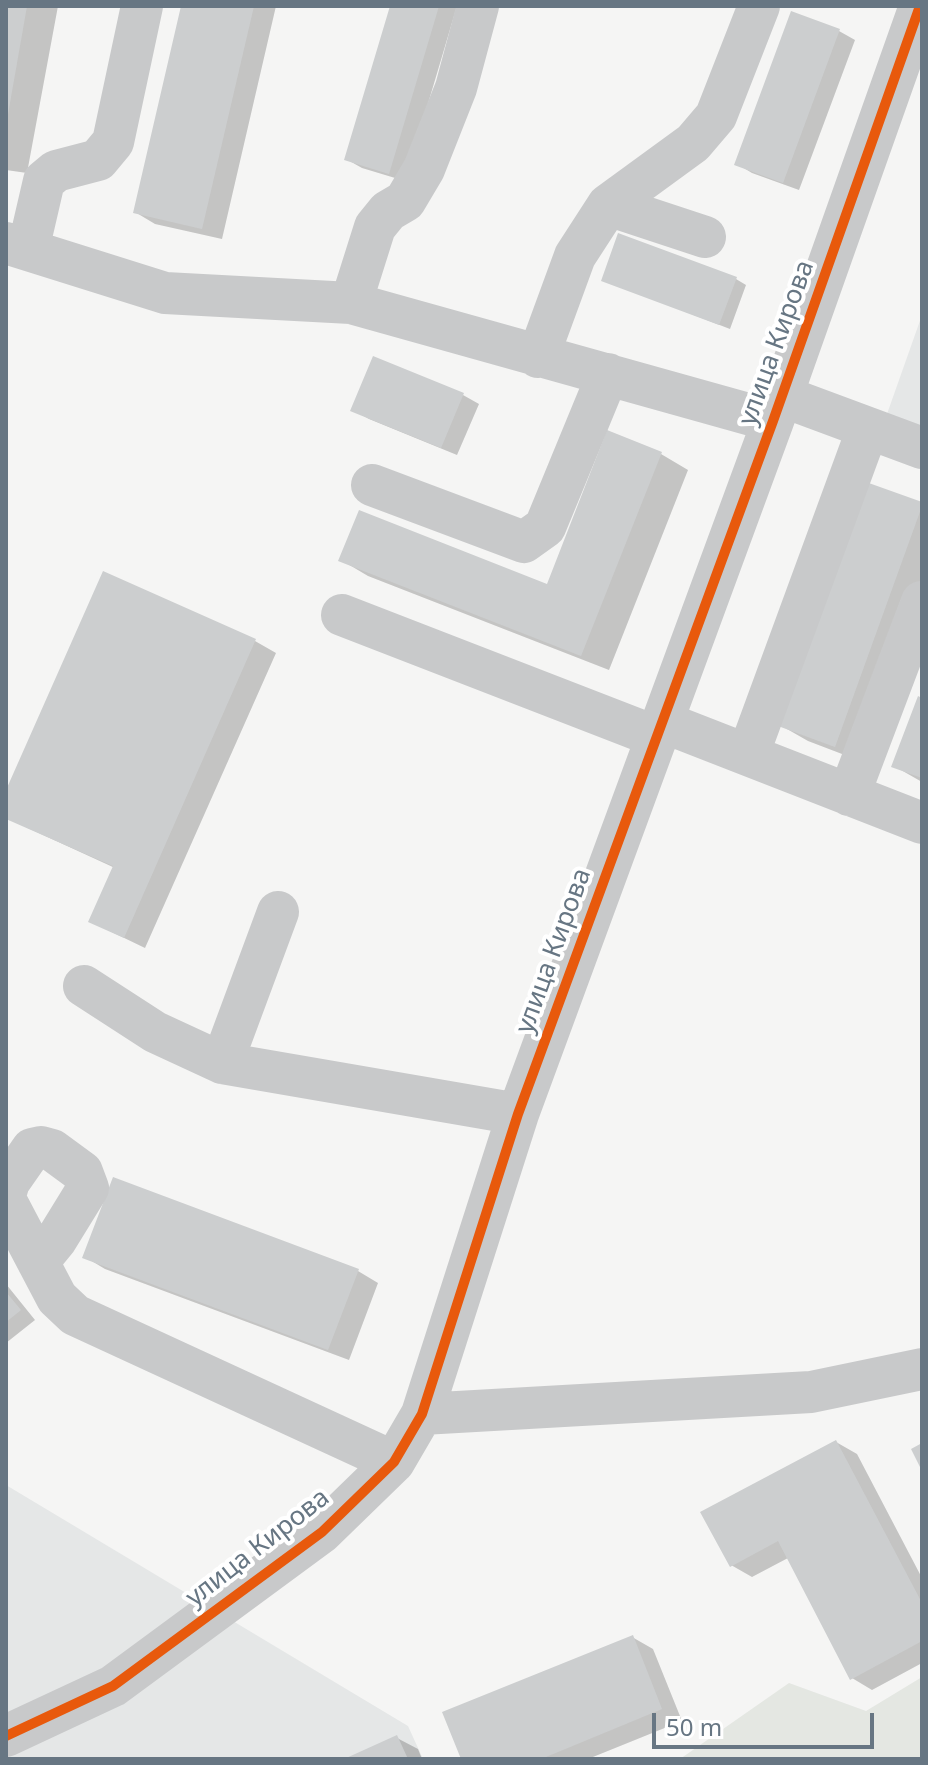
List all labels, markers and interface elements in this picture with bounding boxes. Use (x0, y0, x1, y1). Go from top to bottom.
street label: улица Кирова (733, 256, 821, 430)
street label: улица Кирова (510, 864, 598, 1038)
street label: улица Кирова (180, 1482, 336, 1614)
scale bar (656, 1697, 878, 1747)
text: 50 m (666, 1710, 722, 1743)

